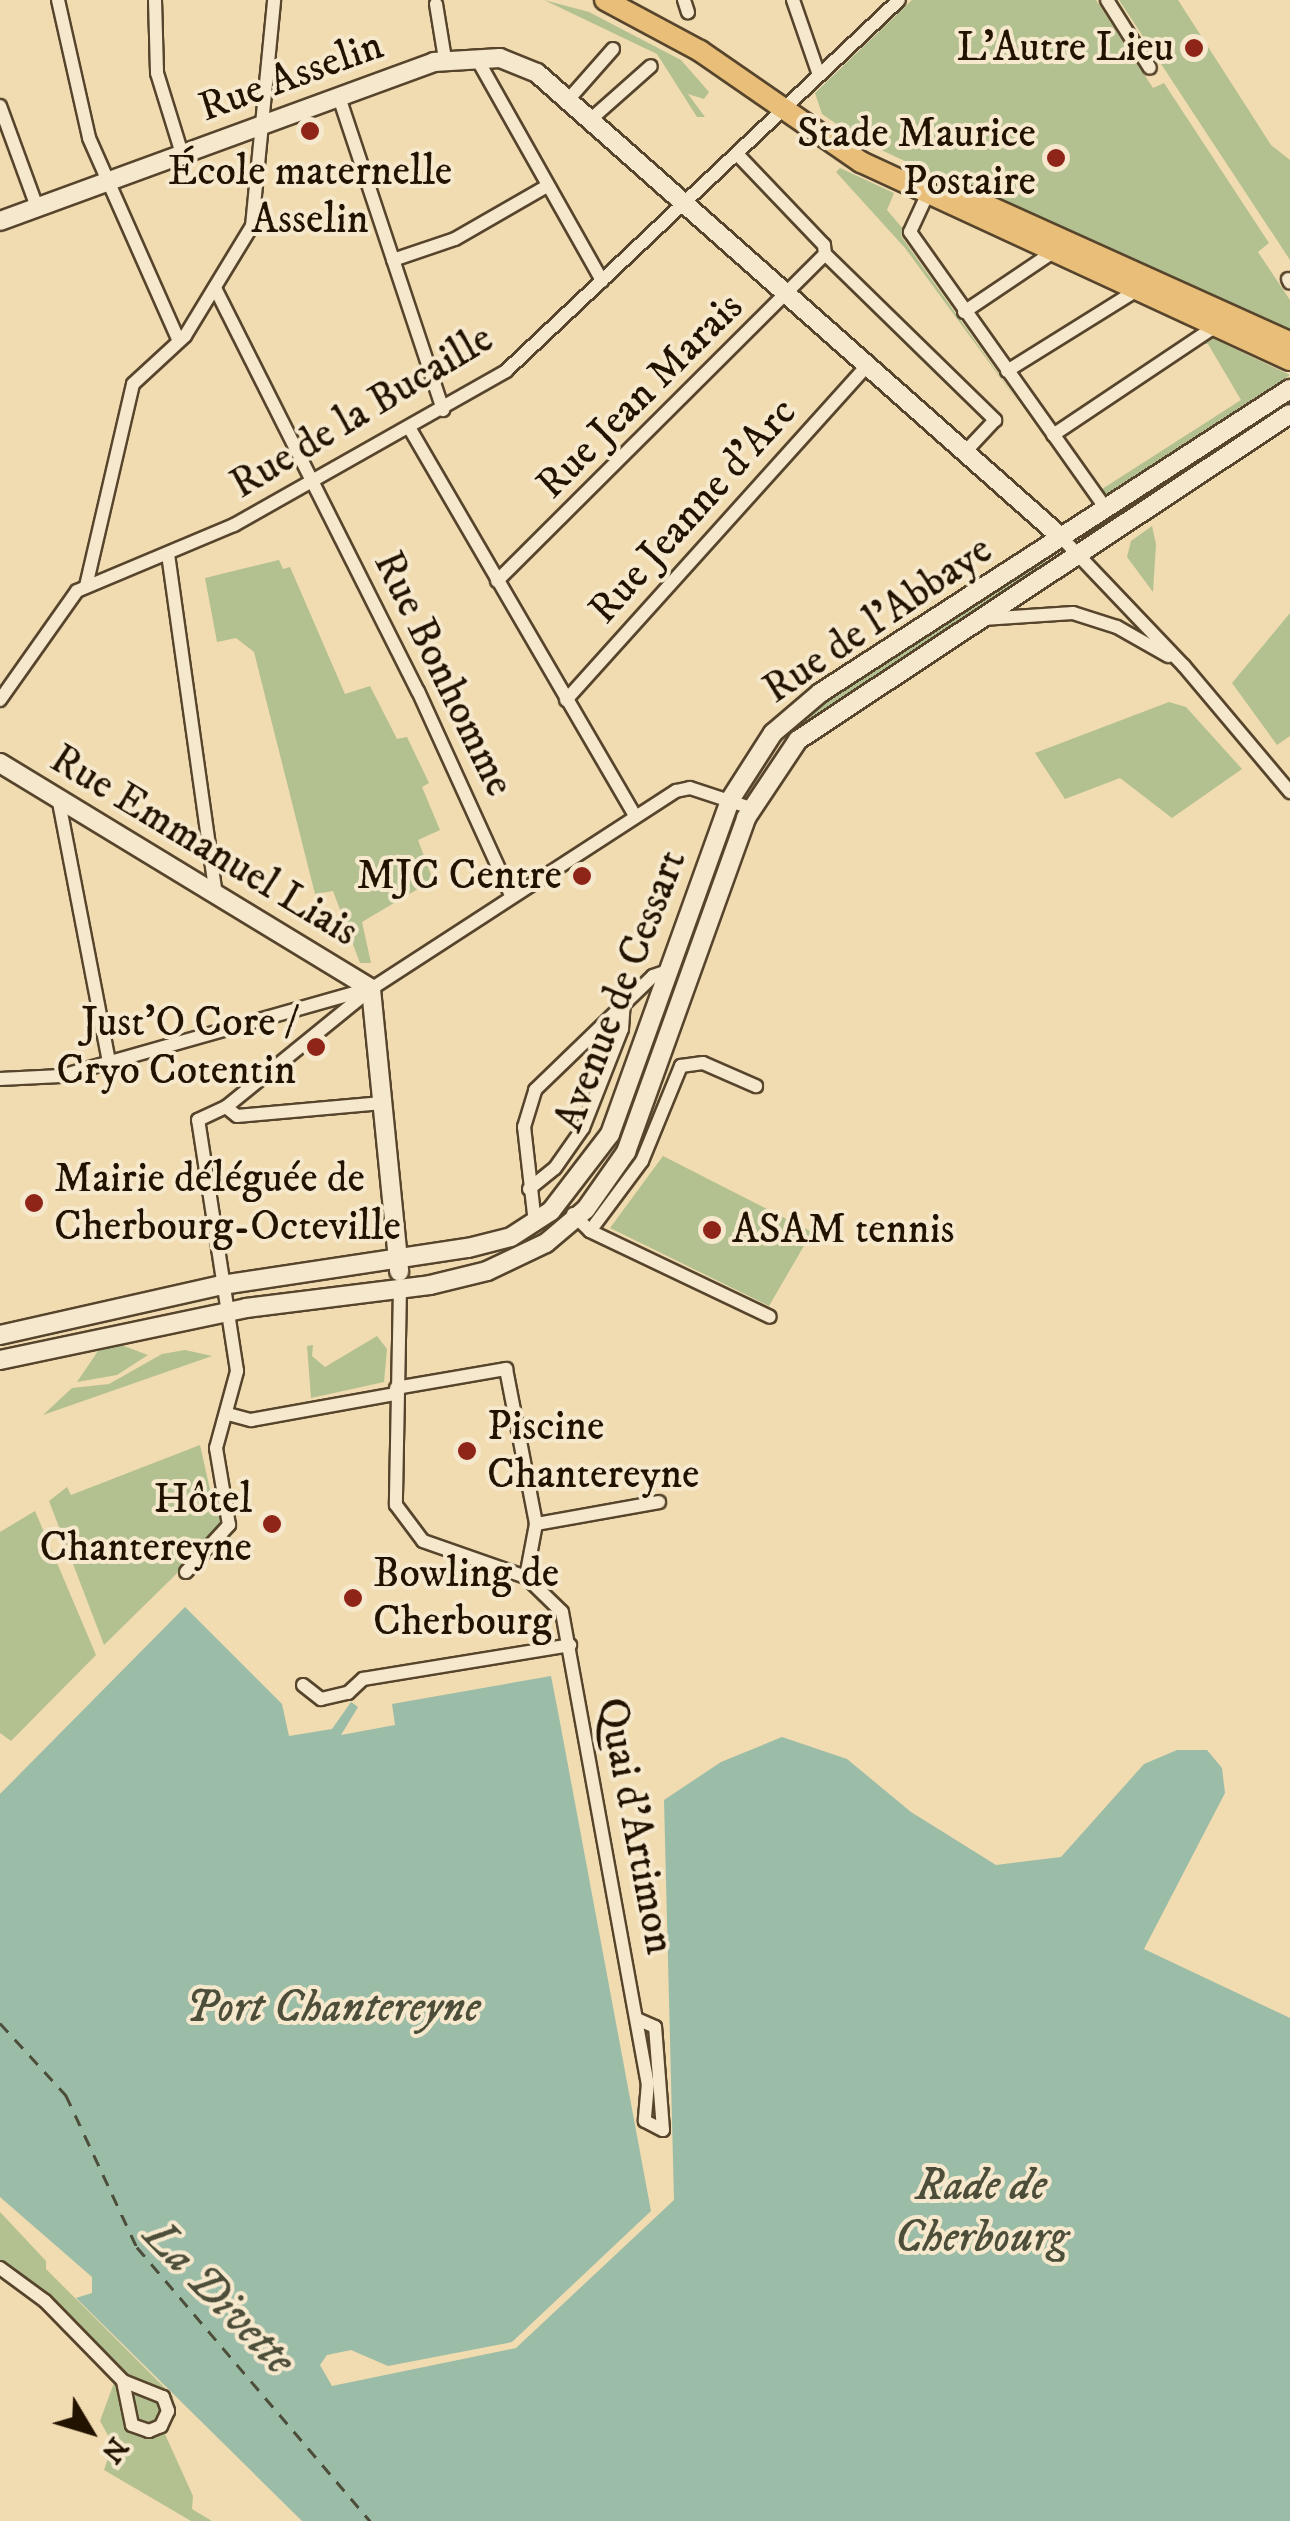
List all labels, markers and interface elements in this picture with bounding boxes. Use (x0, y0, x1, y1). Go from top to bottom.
street label: Rue Asselin (192, 20, 390, 134)
place label: L'Autre Lieu (956, 23, 1174, 73)
marker: L'Autre Lieu (1183, 37, 1205, 59)
place label: Stade Maurice Postaire (797, 109, 1036, 208)
marker: École maternelle Asselin (299, 120, 321, 142)
place label: École maternelle Asselin (168, 147, 452, 245)
marker: Stade Maurice Postaire (1045, 147, 1067, 169)
street label: Rue Jean Marais (526, 282, 754, 510)
street label: Rue de la Bucaille (222, 314, 502, 510)
street label: Rue Jeanne d'Arc (578, 388, 808, 634)
street label: Rue de l'Abbaye (754, 525, 1002, 715)
street label: Rue Bonhomme (362, 543, 524, 805)
street label: Rue Emmanuel Liais (41, 734, 367, 958)
street label: Avenue de Cessart (544, 843, 698, 1139)
place label: MJC Centre (357, 851, 562, 901)
marker: MJC Centre (571, 865, 593, 887)
place label: Just’O Core / Cryo Cotentin (56, 998, 296, 1096)
marker: Just’O Core / Cryo Cotentin (305, 1036, 327, 1058)
place label: Mairie déléguée de Cherbourg-Octeville (54, 1154, 401, 1252)
marker: Mairie déléguée de Cherbourg-Octeville (23, 1192, 45, 1214)
place label: ASAM tennis (732, 1205, 954, 1255)
marker: ASAM tennis (701, 1219, 723, 1241)
place label: Piscine Chantereyne (487, 1402, 700, 1500)
marker: Piscine Chantereyne (456, 1440, 478, 1462)
place label: Hôtel Chantereyne (39, 1475, 252, 1574)
marker: Hôtel Chantereyne (261, 1513, 283, 1535)
place label: Bowling de Cherbourg (373, 1549, 559, 1648)
marker: Bowling de Cherbourg (342, 1587, 364, 1609)
street label: Quai d’Artimon (585, 1694, 685, 1958)
water label: Port Chantereyne (186, 1982, 480, 2036)
water label: Rade de Cherbourg (894, 2160, 1068, 2266)
water label: La Divette (131, 2210, 305, 2388)
north arrow (40, 2381, 140, 2481)
text: N (93, 2430, 135, 2470)

